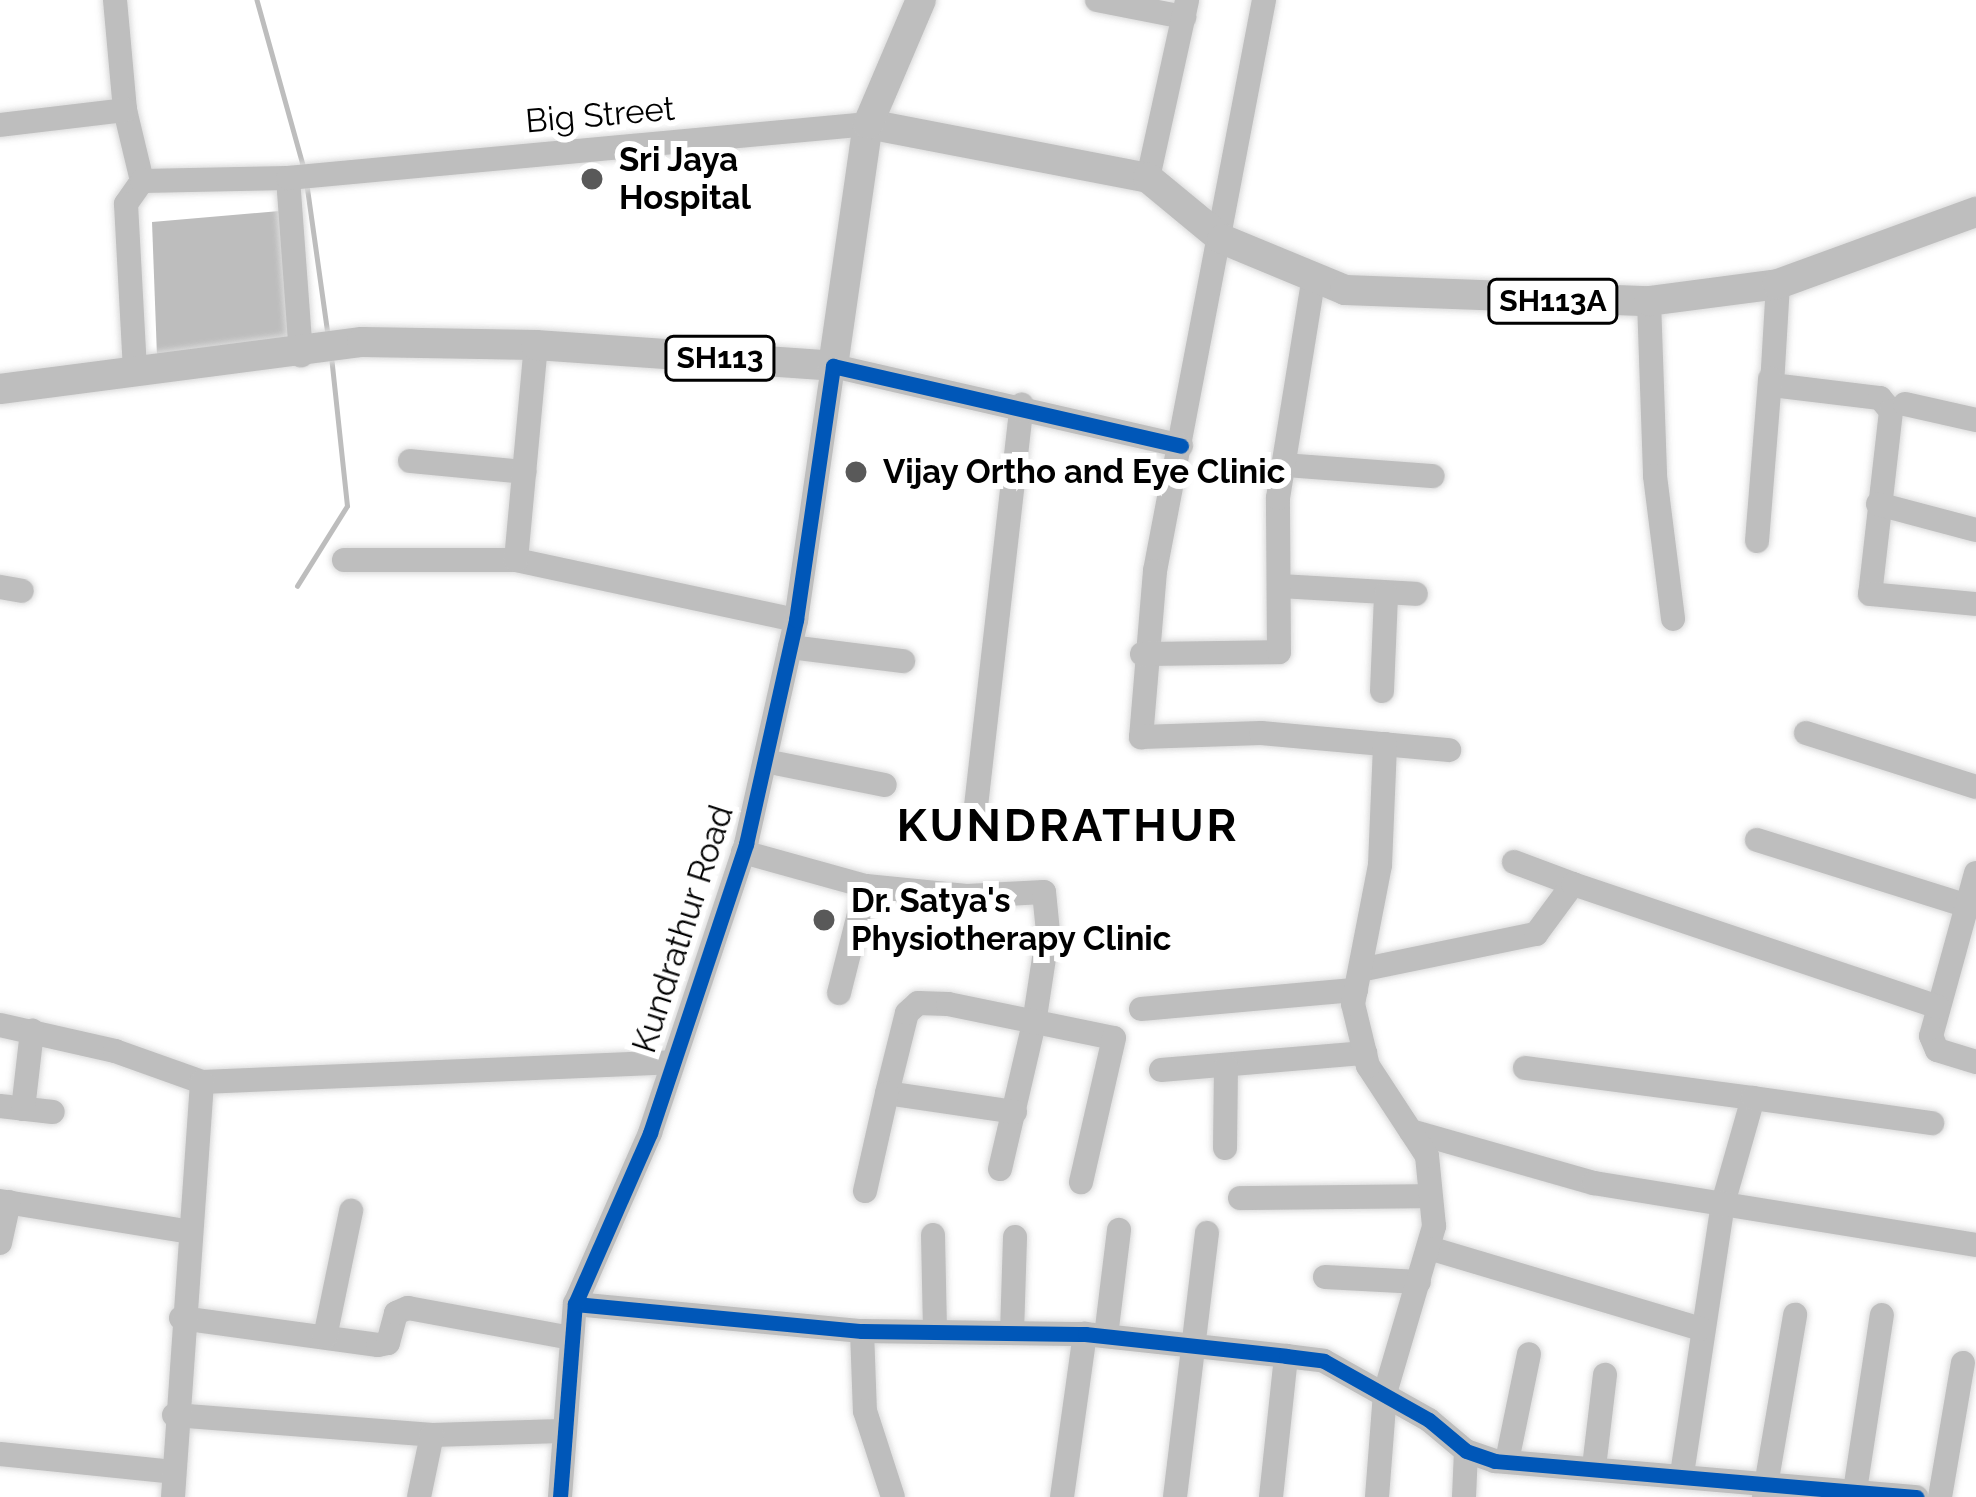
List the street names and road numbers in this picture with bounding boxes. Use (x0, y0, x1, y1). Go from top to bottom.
street label: Big Street (524, 89, 676, 141)
road number: SH113A (1487, 277, 1619, 325)
road number: SH113 (663, 334, 777, 382)
street label: Kundrathur Road (624, 800, 742, 1058)

